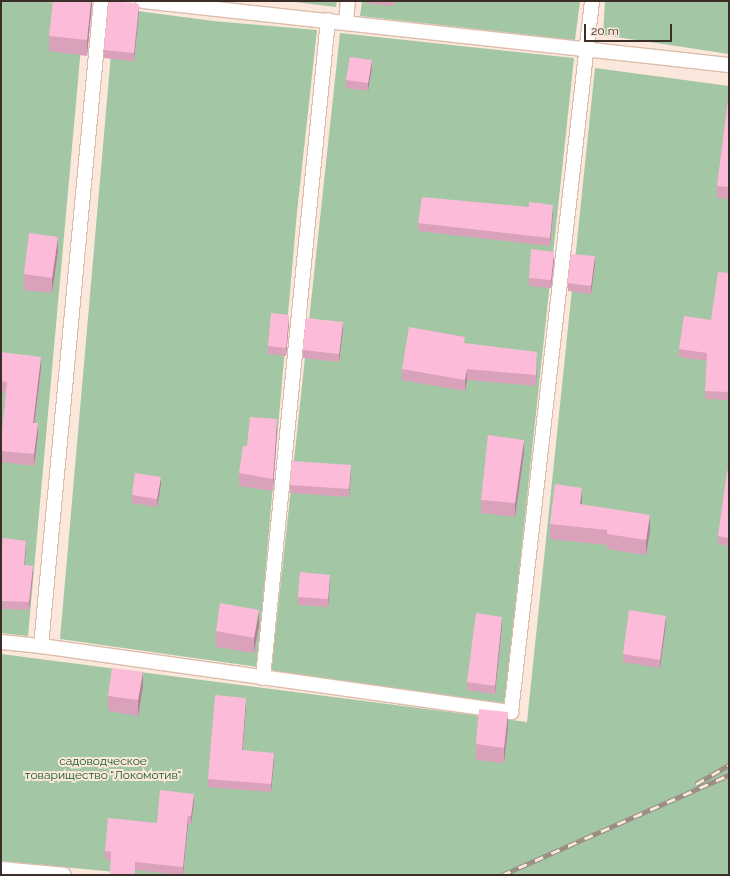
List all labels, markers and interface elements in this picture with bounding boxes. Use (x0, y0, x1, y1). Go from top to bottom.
scale bar (586, 16, 674, 42)
text: 20 m (591, 24, 619, 38)
park label: садоводческое товарищество "Локомотив" (25, 755, 181, 783)

